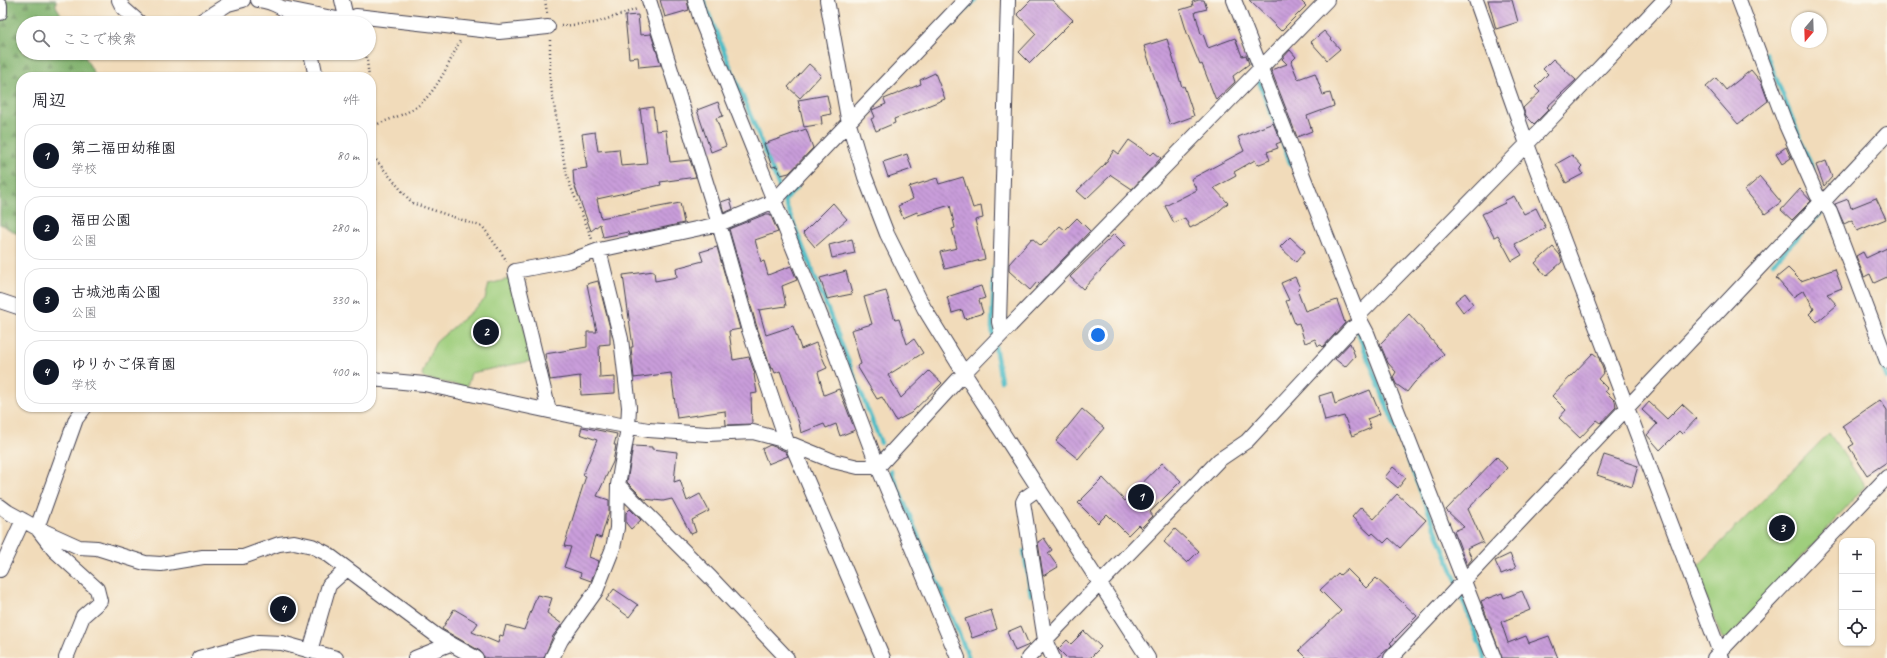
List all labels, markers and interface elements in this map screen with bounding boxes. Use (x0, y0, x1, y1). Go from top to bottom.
north arrow (1791, 12, 1827, 48)
search box (16, 16, 376, 60)
icon: search (30, 27, 52, 49)
text: ここで検索 (62, 30, 137, 49)
text: 周辺 (32, 90, 66, 111)
text: 4件 (341, 92, 360, 108)
text: 第二福田幼稚園 (71, 139, 176, 158)
text: 1 (43, 148, 49, 164)
text: 80 m (337, 148, 359, 164)
text: 学校 (71, 161, 97, 177)
text: 福田公園 (71, 211, 131, 230)
text: 2 (43, 220, 49, 236)
text: 280 m (331, 220, 359, 236)
text: 公園 (71, 233, 97, 249)
text: 古城池南公園 (71, 283, 161, 302)
text: 3 (43, 292, 49, 308)
text: 330 m (331, 292, 359, 308)
text: 公園 (71, 305, 97, 321)
pin: 2 (473, 317, 499, 347)
your location (1088, 325, 1108, 345)
text: ゆりかご保育園 (71, 355, 176, 374)
text: 4 (43, 364, 49, 380)
text: 400 m (331, 364, 359, 380)
text: 学校 (71, 377, 97, 393)
pin: 1 (1128, 482, 1154, 512)
pin: 3 (1769, 513, 1795, 543)
map controls (1839, 538, 1875, 646)
button: + (1839, 538, 1875, 574)
button: − (1839, 574, 1875, 610)
pin: 4 (270, 594, 296, 624)
button: locate (1839, 610, 1875, 646)

